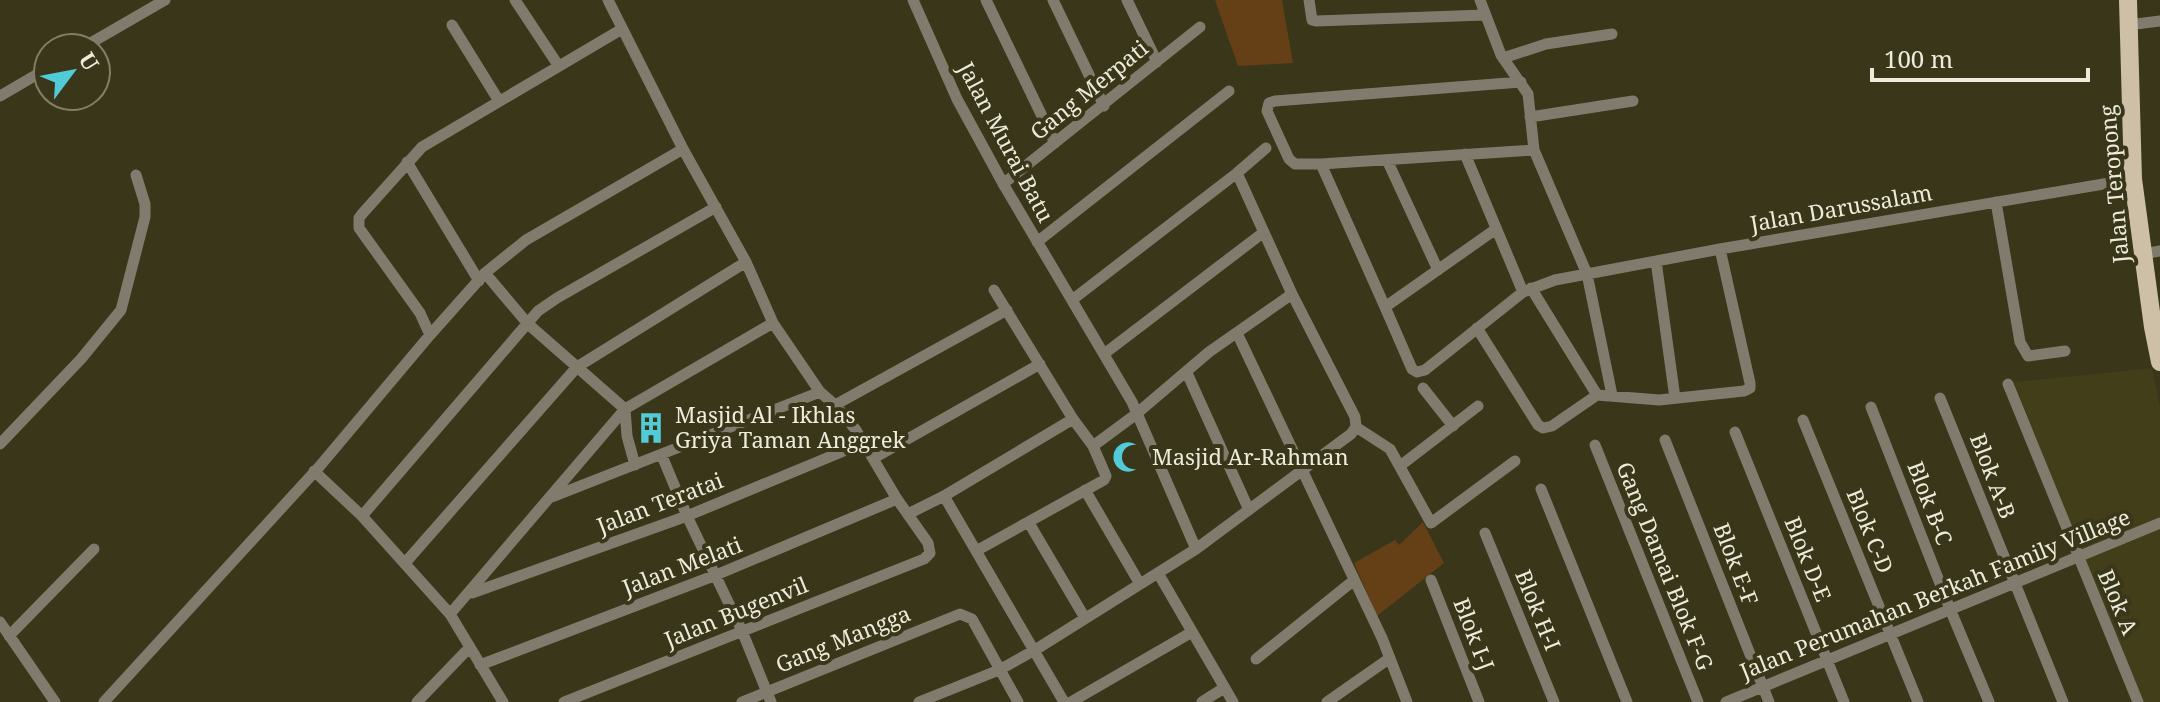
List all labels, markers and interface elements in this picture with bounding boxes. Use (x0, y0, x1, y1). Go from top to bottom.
north arrow (32, 32, 112, 112)
street label: Gang Merpati (1023, 32, 1153, 146)
scale bar (1872, 32, 2088, 82)
text: 100 m (1884, 42, 1953, 75)
text: U (73, 46, 107, 76)
street label: Jalan Murai Batu (951, 55, 1062, 227)
street label: Jalan Teropong (2091, 104, 2135, 265)
street label: Jalan Darussalam (1746, 176, 1934, 238)
place label: Masjid Al - Ikhlas Griya Taman Anggrek (675, 399, 905, 454)
building icon: Masjid Al - Ikhlas Griya Taman Anggrek (634, 411, 668, 445)
street label: Blok A-B (1964, 429, 2024, 523)
mosque icon: Masjid Ar-Rahman (1111, 440, 1145, 474)
place label: Masjid Ar-Rahman (1152, 441, 1349, 471)
street label: Gang Damai Blok F-G (1610, 457, 1722, 674)
street label: Blok B-C (1901, 457, 1961, 549)
street label: Jalan Teratai (591, 464, 727, 540)
street label: Blok C-D (1840, 484, 1901, 577)
street label: Jalan Perumahan Berkah Family Village (1734, 501, 2134, 686)
street label: Blok D-E (1778, 512, 1840, 606)
street label: Blok E-F (1708, 518, 1766, 609)
street label: Jalan Melati (617, 529, 746, 602)
street label: Blok A (2092, 564, 2146, 639)
street label: Blok H-I (1509, 565, 1569, 655)
street label: Jalan Bugenvil (659, 569, 812, 654)
street label: Blok I-J (1447, 593, 1502, 674)
street label: Gang Mangga (771, 597, 915, 679)

